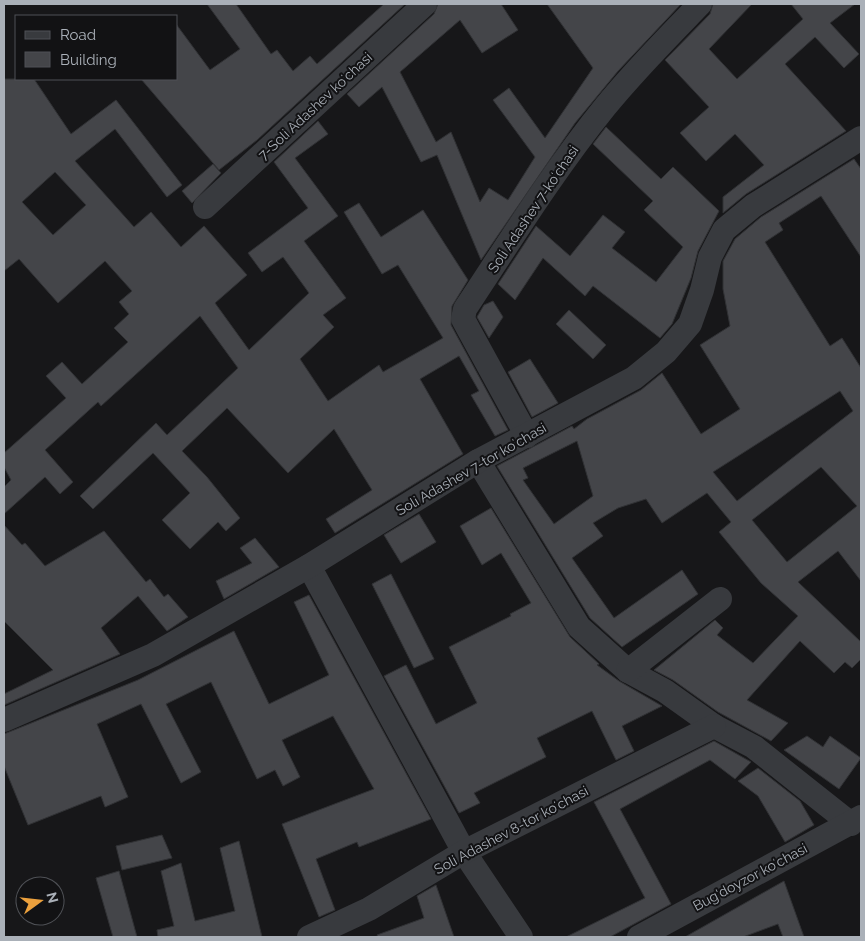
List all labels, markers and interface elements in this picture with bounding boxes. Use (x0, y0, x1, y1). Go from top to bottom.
legend (15, 15, 178, 80)
text: Road (60, 26, 96, 44)
street label: 7-Soli Adashev koʻchasi (255, 49, 375, 163)
text: Building (60, 51, 117, 69)
street label: Soli Adashev 7-koʻchasi (484, 142, 582, 276)
street label: Soli Adashev 7-tor koʻchasi (393, 419, 549, 519)
street label: Soli Adashev 8-tor koʻchasi (431, 783, 591, 877)
street label: Bug'doyzor koʻchasi (690, 840, 810, 914)
north arrow (15, 876, 65, 926)
text: N (43, 890, 62, 905)

